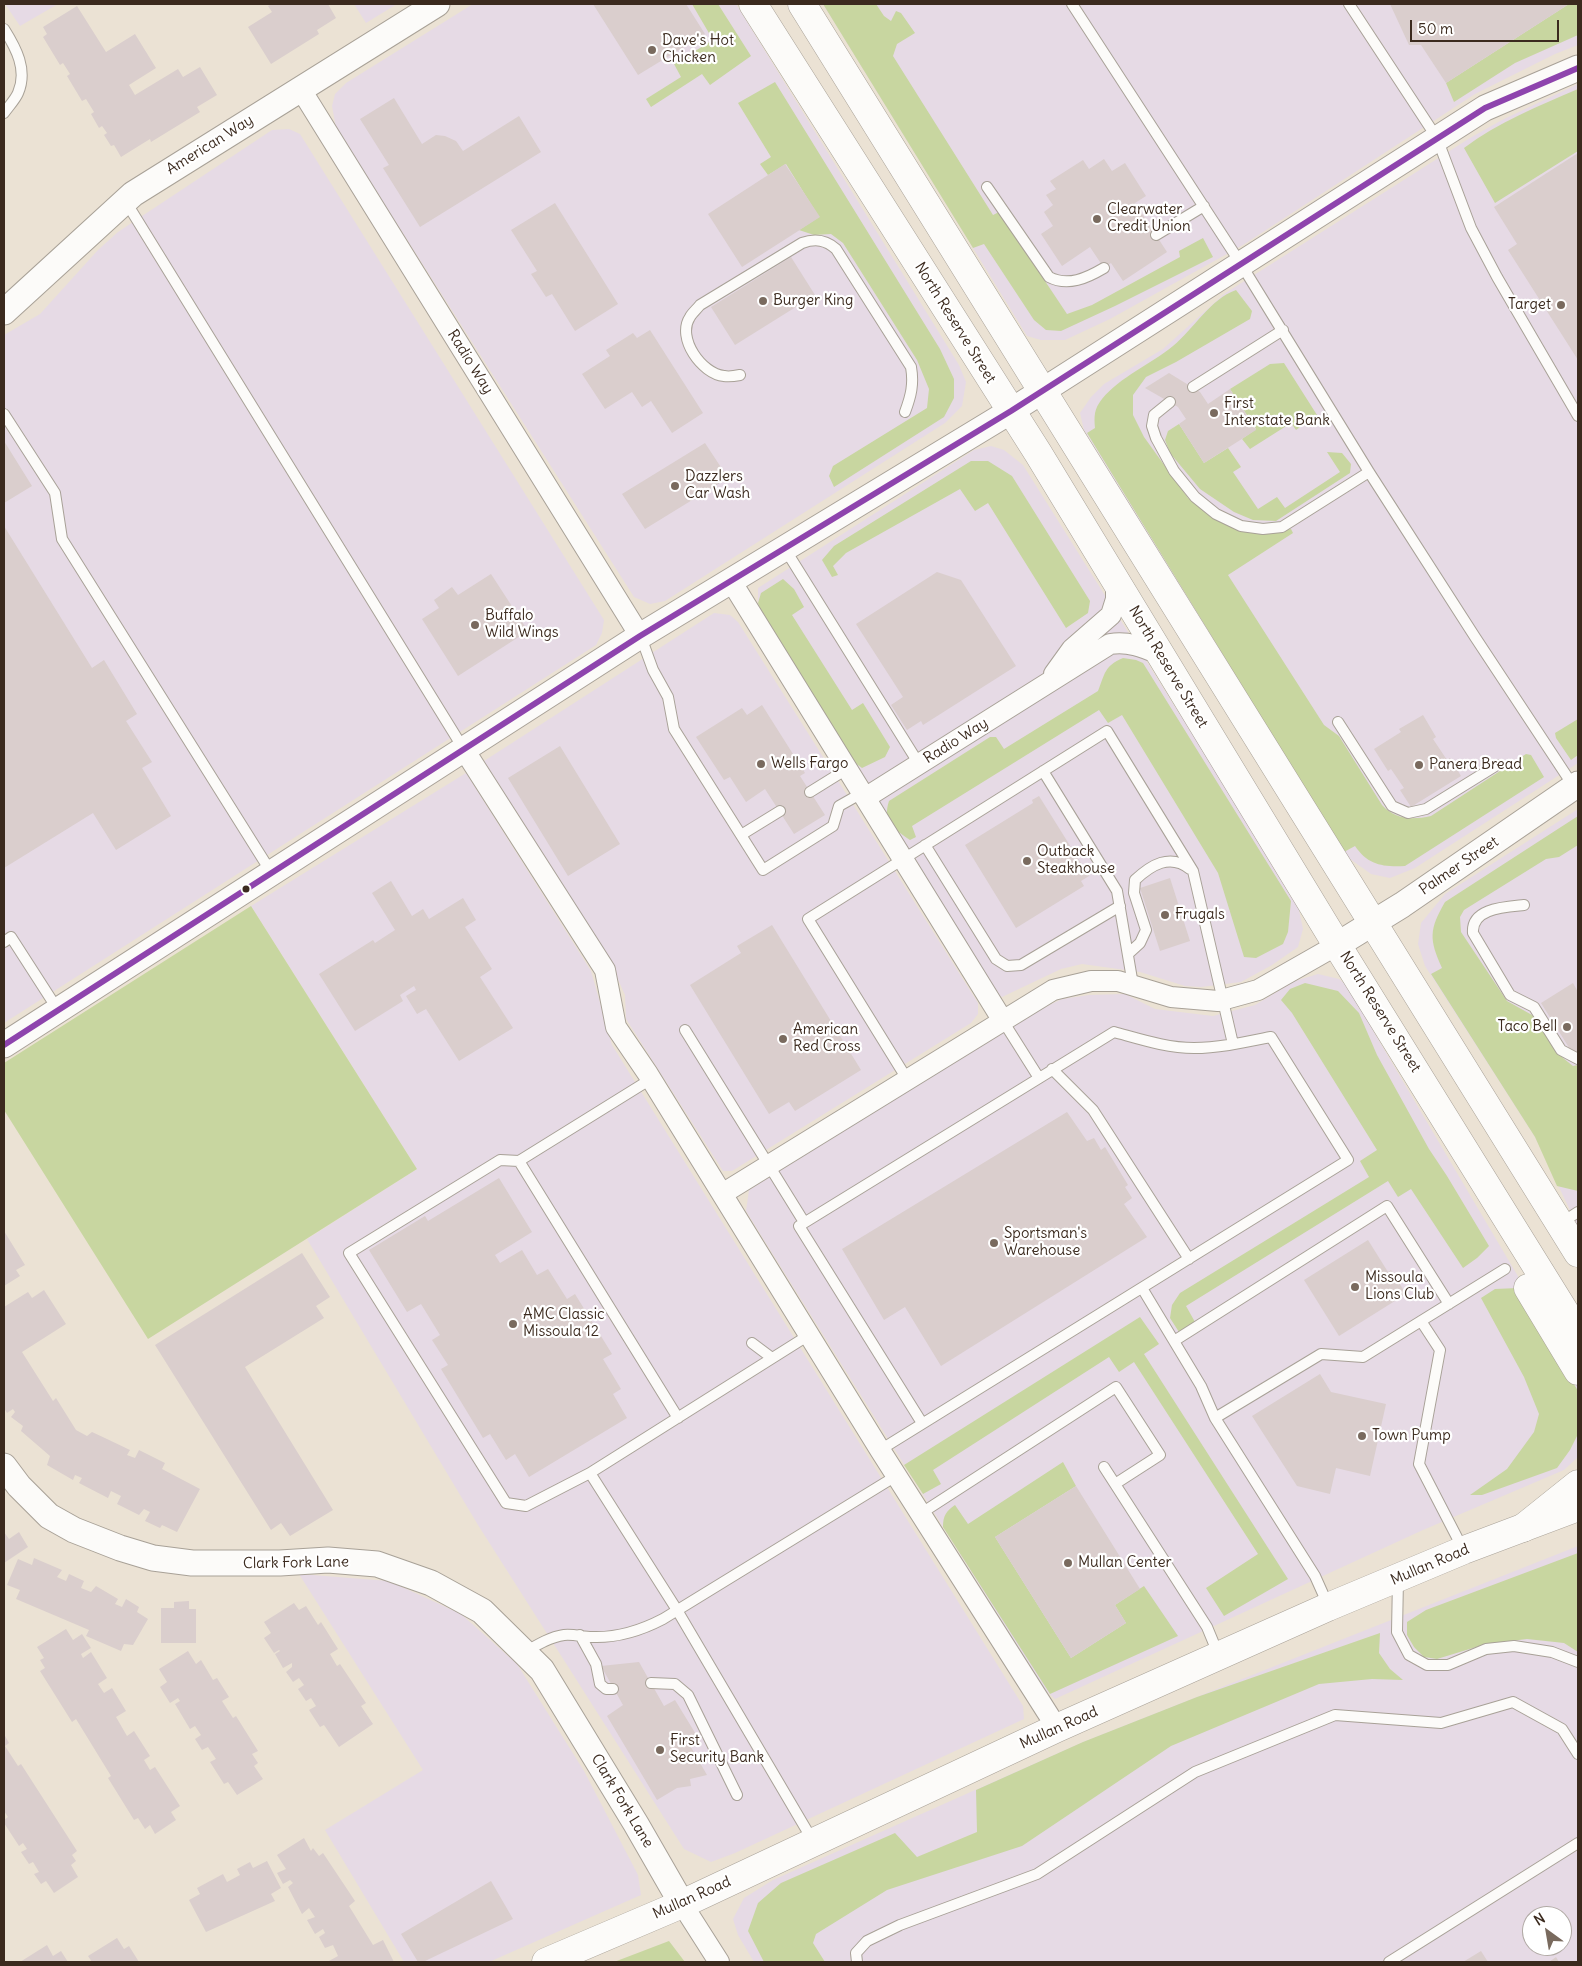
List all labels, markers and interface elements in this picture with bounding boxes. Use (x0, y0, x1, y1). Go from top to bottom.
scale bar (1412, 10, 1561, 42)
text: 50 m (1418, 19, 1453, 38)
place label: Dave's Hot Chicken (662, 32, 734, 67)
marker: Dave's Hot Chicken (646, 44, 658, 56)
street label: American Way (163, 111, 257, 179)
place label: Clearwater Credit Union (1107, 201, 1191, 236)
marker: Clearwater Credit Union (1091, 213, 1103, 225)
street label: North Reserve Street (910, 259, 1000, 387)
place label: Burger King (773, 292, 853, 310)
marker: Burger King (757, 295, 769, 307)
place label: Target (1508, 296, 1551, 314)
marker: Target (1555, 299, 1567, 311)
street label: Radio Way (443, 327, 497, 397)
place label: First Interstate Bank (1224, 395, 1330, 430)
marker: First Interstate Bank (1208, 407, 1220, 419)
place label: Dazzlers Car Wash (685, 468, 750, 503)
marker: Dazzlers Car Wash (669, 480, 681, 492)
street label: North Reserve Street (1124, 603, 1212, 731)
place label: Buffalo Wild Wings (485, 607, 559, 642)
marker: Buffalo Wild Wings (469, 619, 481, 631)
street label: Radio Way (921, 714, 991, 768)
place label: Wells Fargo (771, 755, 848, 773)
place label: Panera Bread (1429, 756, 1522, 774)
marker: Wells Fargo (755, 758, 767, 770)
marker: Panera Bread (1413, 759, 1425, 771)
street label: Palmer Street (1416, 833, 1502, 899)
place label: Outback Steakhouse (1037, 843, 1115, 878)
marker: Outback Steakhouse (1021, 855, 1033, 867)
unlabelled marker (241, 884, 251, 894)
place label: Frugals (1175, 906, 1225, 924)
marker: Frugals (1159, 909, 1171, 921)
street label: North Reserve Street (1335, 948, 1425, 1076)
place label: Taco Bell (1498, 1018, 1557, 1036)
place label: American Red Cross (793, 1021, 861, 1056)
marker: Taco Bell (1561, 1021, 1573, 1033)
marker: American Red Cross (777, 1033, 789, 1045)
place label: Sportsman's Warehouse (1004, 1225, 1087, 1260)
marker: Sportsman's Warehouse (988, 1237, 1000, 1249)
place label: Missoula Lions Club (1365, 1269, 1434, 1304)
marker: Missoula Lions Club (1349, 1281, 1361, 1293)
place label: AMC Classic Missoula 12 (523, 1306, 605, 1341)
marker: AMC Classic Missoula 12 (507, 1318, 519, 1330)
place label: Town Pump (1372, 1427, 1451, 1445)
marker: Town Pump (1356, 1430, 1368, 1442)
street label: Mullan Road (1388, 1540, 1472, 1590)
street label: Clark Fork Lane (243, 1553, 349, 1573)
place label: Mullan Center (1078, 1554, 1172, 1572)
marker: Mullan Center (1062, 1557, 1074, 1569)
street label: Mullan Road (1017, 1703, 1101, 1753)
place label: First Security Bank (670, 1732, 764, 1767)
marker: First Security Bank (654, 1744, 666, 1756)
street label: Clark Fork Lane (587, 1751, 657, 1851)
street label: Mullan Road (650, 1873, 734, 1923)
north arrow (1522, 1906, 1572, 1956)
text: N (1531, 1909, 1548, 1929)

